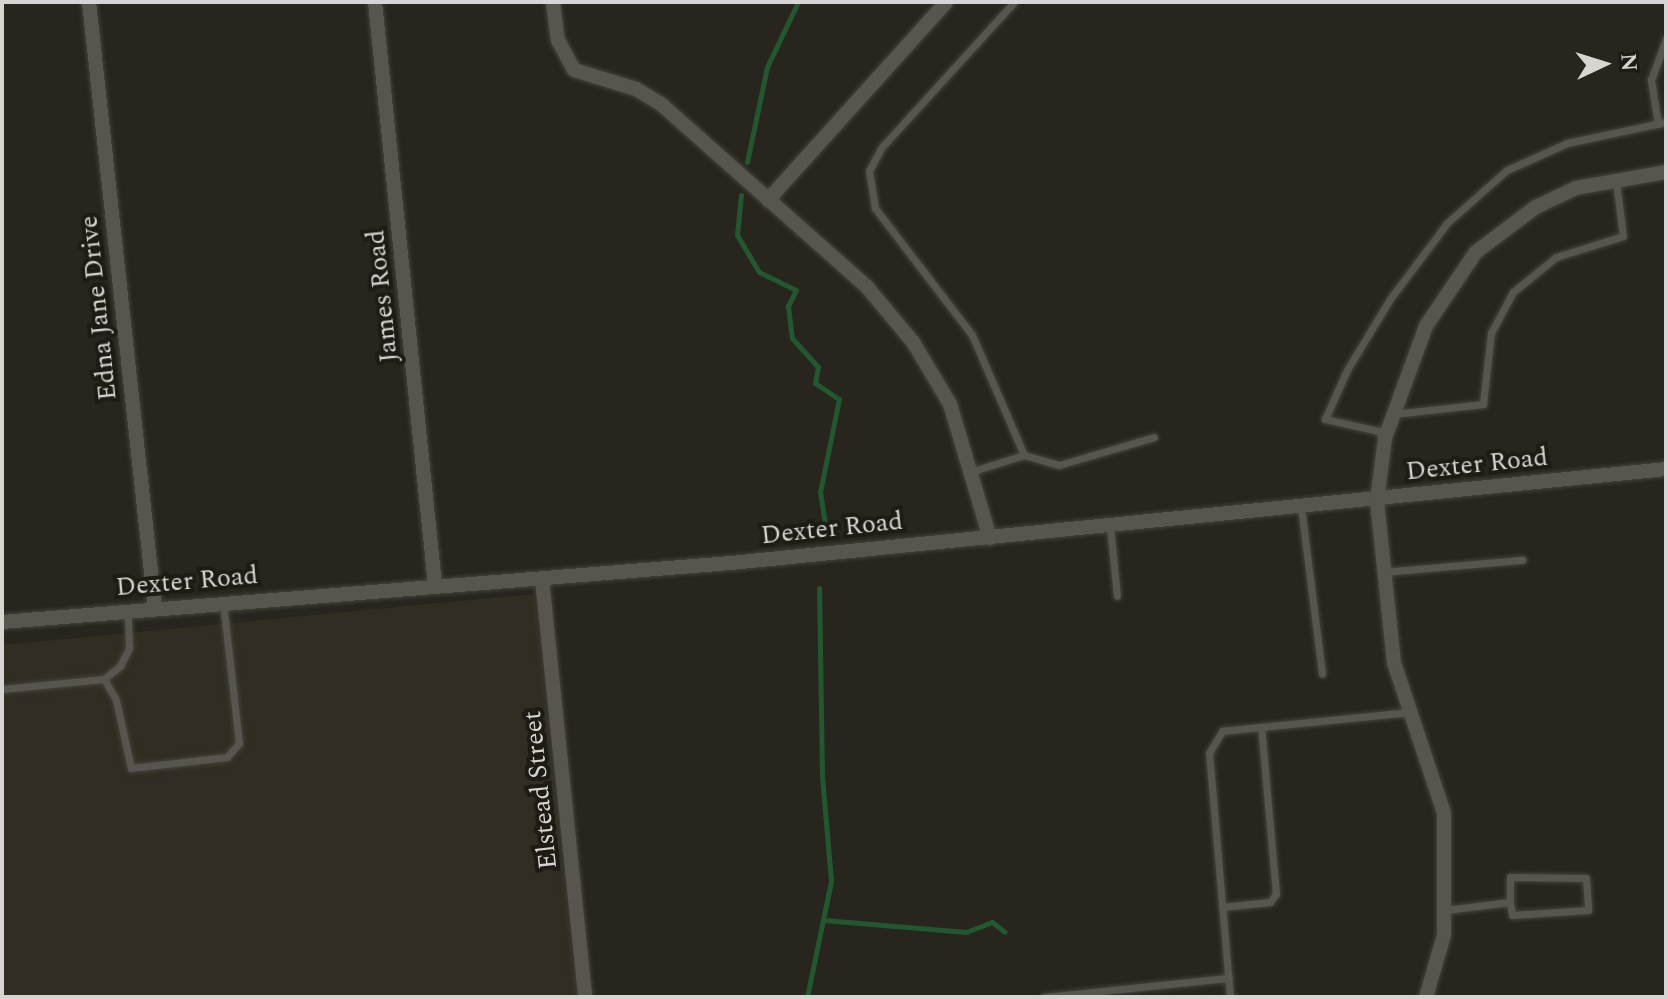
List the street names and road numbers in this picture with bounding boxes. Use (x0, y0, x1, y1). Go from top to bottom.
street label: Edna Jane Drive (74, 214, 124, 402)
street label: James Road (361, 228, 405, 364)
street label: Dexter Road (1404, 442, 1550, 488)
street label: Dexter Road (759, 506, 905, 552)
street label: Dexter Road (115, 560, 259, 604)
street label: Elstead Street (517, 709, 565, 871)

